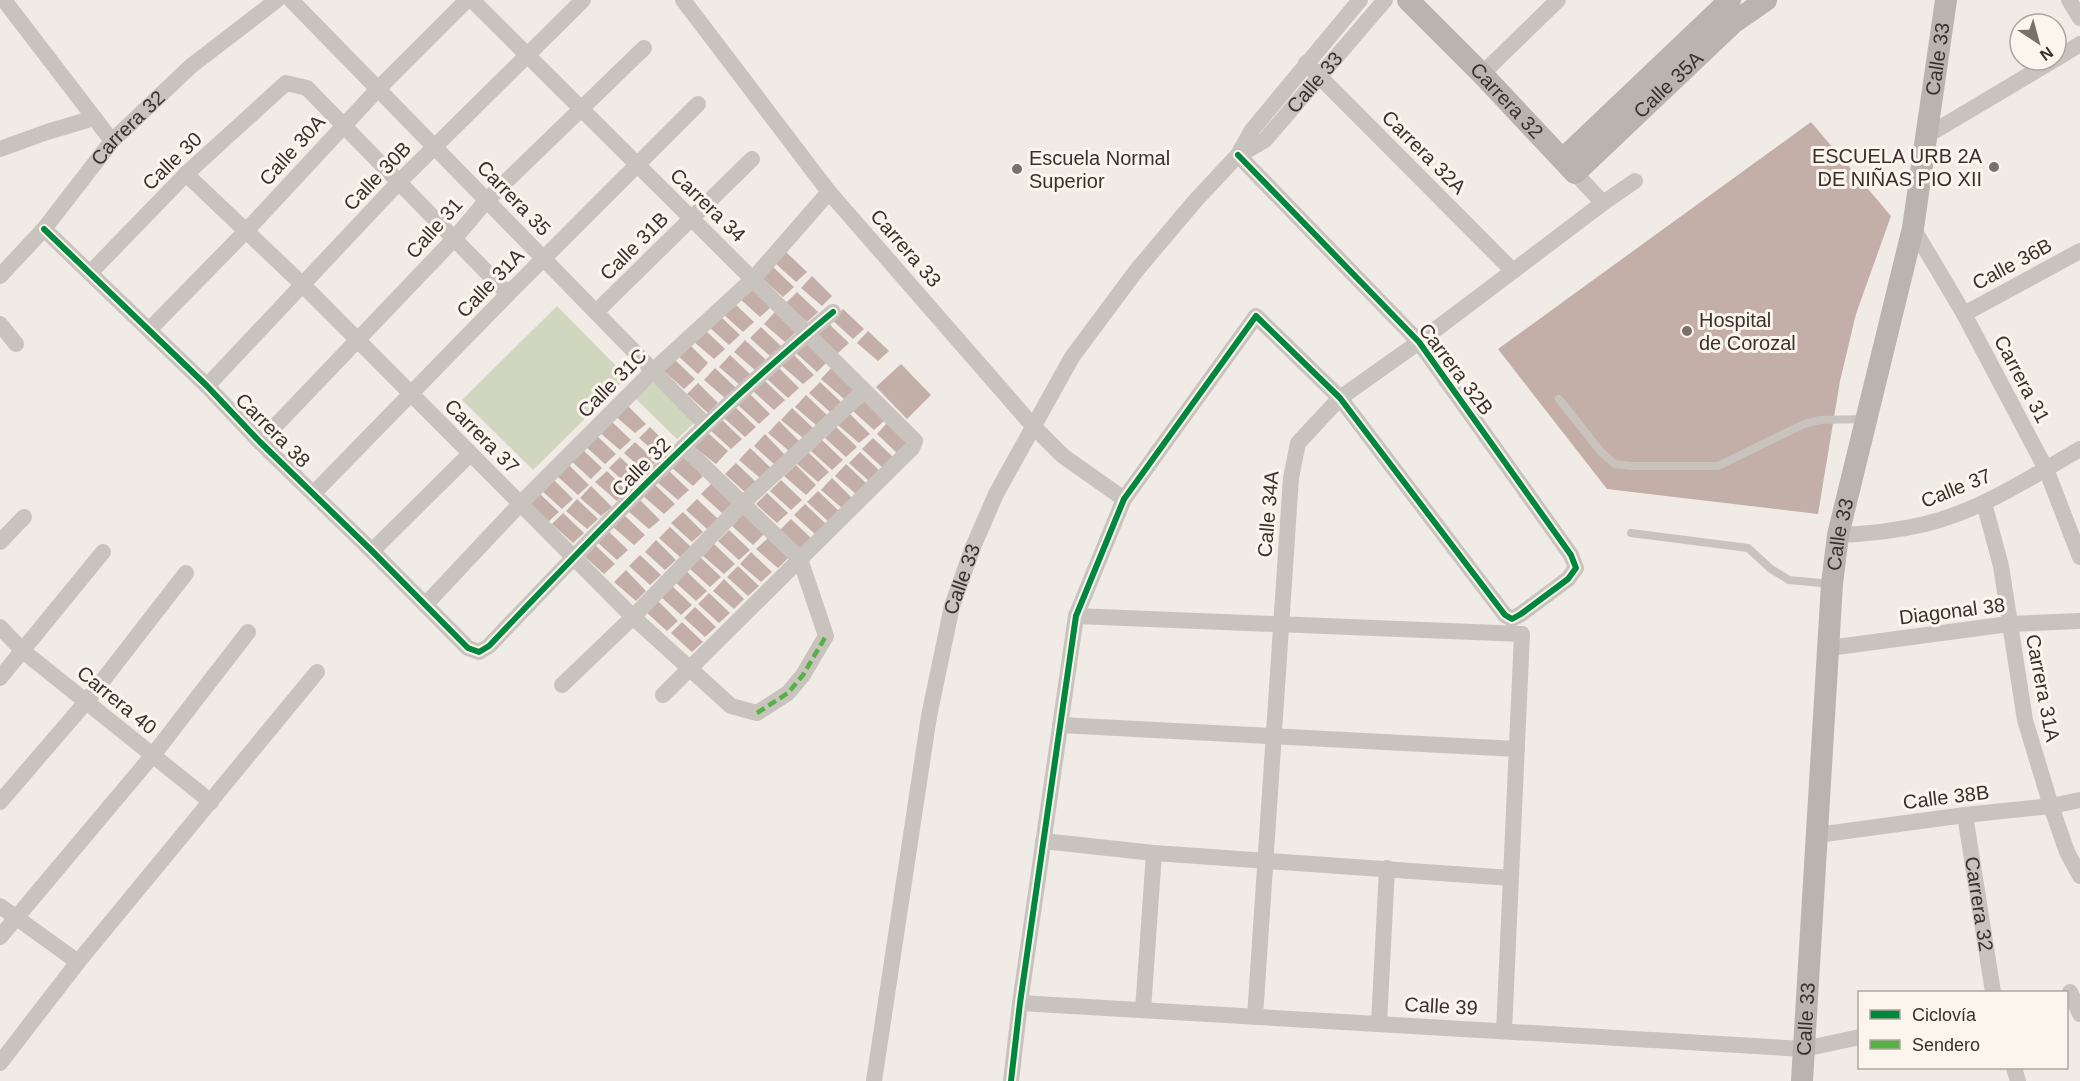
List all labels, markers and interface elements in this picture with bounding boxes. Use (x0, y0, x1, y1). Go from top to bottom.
north arrow (2008, 12, 2068, 72)
street label: Calle 33 (1921, 21, 1954, 97)
text: N (2037, 43, 2056, 64)
street label: Calle 35A (1629, 46, 1708, 122)
street label: Calle 33 (1282, 47, 1347, 117)
street label: Carrera 32 (1466, 58, 1548, 143)
street label: Carrera 32 (87, 86, 169, 169)
street label: Carrera 32A (1378, 106, 1471, 199)
street label: Calle 30A (255, 110, 330, 190)
street label: Calle 30 (138, 128, 206, 194)
street label: Calle 30B (339, 137, 415, 215)
place label: ESCUELA URB 2A DE NIÑAS PIO XII (1812, 145, 1983, 190)
place label: Escuela Normal Superior (1029, 147, 1170, 192)
street label: Carrera 35 (473, 156, 555, 240)
marker: ESCUELA URB 2A DE NIÑAS PIO XII (1987, 160, 2001, 174)
marker: Escuela Normal Superior (1010, 162, 1024, 176)
street label: Carrera 34 (666, 164, 750, 246)
street label: Calle 31 (401, 193, 467, 263)
street label: Carrera 33 (866, 205, 946, 291)
street label: Calle 31B (596, 208, 672, 284)
street label: Calle 36B (1969, 234, 2055, 294)
street label: Calle 31A (452, 244, 528, 322)
place label: Hospital de Corozal (1699, 309, 1796, 354)
street label: Carrera 32B (1414, 319, 1498, 419)
marker: Hospital de Corozal (1680, 324, 1694, 338)
street label: Carrera 31 (1990, 332, 2054, 426)
street label: Calle 31C (573, 344, 651, 422)
street label: Carrera 38 (231, 388, 315, 472)
street label: Carrera 37 (440, 394, 524, 478)
street label: Calle 32 (607, 433, 675, 501)
street label: Calle 37 (1918, 464, 1994, 512)
street label: Calle 34A (1253, 469, 1283, 558)
street label: Calle 33 (1823, 496, 1858, 572)
street label: Calle 33 (940, 541, 984, 616)
street label: Diagonal 38 (1898, 594, 2006, 628)
street label: Carrera 31A (2022, 632, 2064, 744)
street label: Carrera 40 (73, 661, 161, 739)
street label: Calle 38B (1902, 781, 1990, 813)
street label: Carrera 32 (1961, 855, 1997, 953)
street label: Calle 33 (1793, 982, 1819, 1056)
legend (1858, 991, 2068, 1069)
street label: Calle 39 (1404, 993, 1478, 1019)
text: Ciclovía (1912, 1005, 1977, 1025)
text: Sendero (1912, 1035, 1980, 1055)

